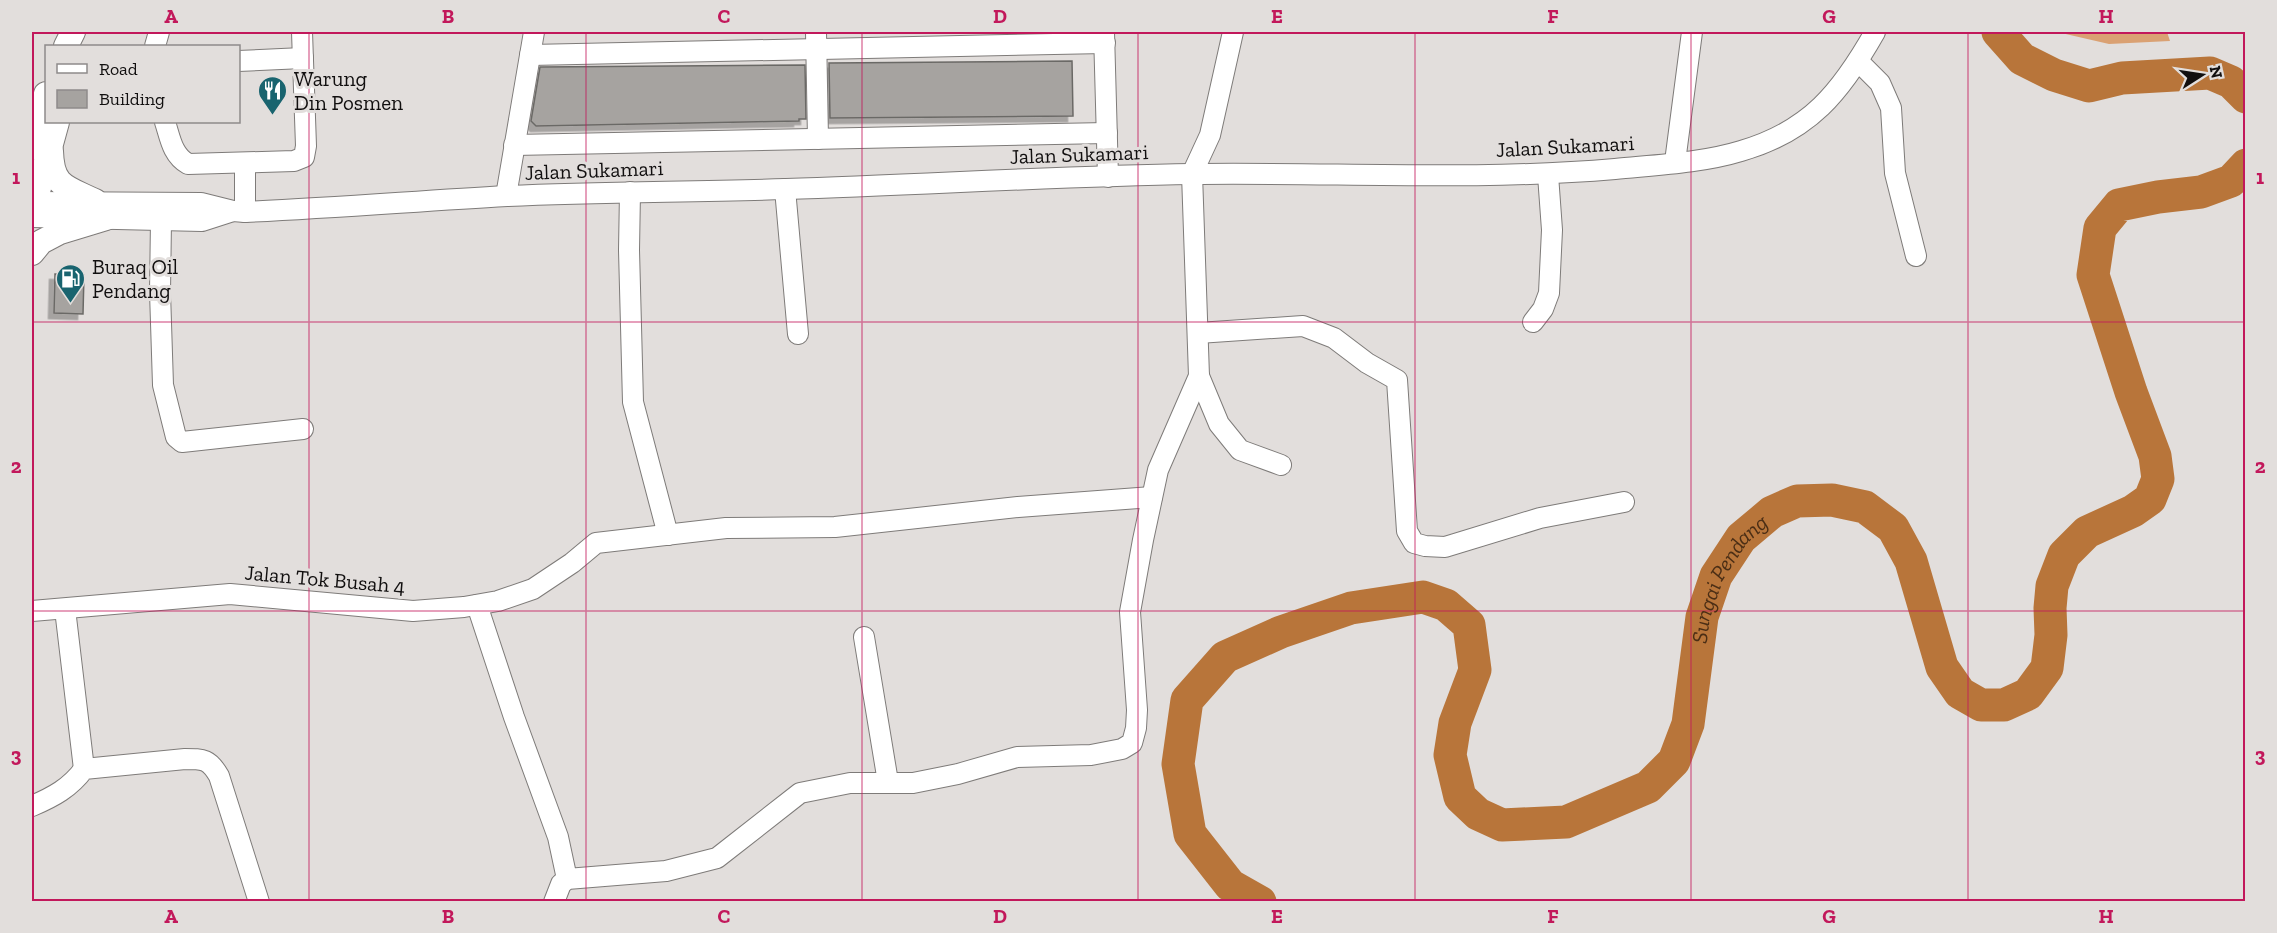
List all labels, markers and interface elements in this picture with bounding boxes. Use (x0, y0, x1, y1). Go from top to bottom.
text: A (164, 4, 178, 28)
text: B (442, 4, 454, 28)
text: C (718, 4, 731, 28)
text: D (993, 4, 1007, 28)
text: E (1271, 4, 1283, 28)
text: F (1547, 4, 1559, 28)
text: G (1822, 4, 1836, 28)
text: H (2098, 4, 2114, 28)
legend (45, 45, 240, 123)
north arrow (2172, 45, 2232, 105)
text: Road (99, 58, 138, 80)
text: N (2206, 64, 2227, 80)
place label: Warung Din Posmen (294, 66, 403, 115)
restaurant icon: Warung Din Posmen (257, 74, 289, 116)
text: Building (99, 88, 165, 110)
street label: Jalan Sukamari (1495, 130, 1635, 162)
street label: Jalan Sukamari (1009, 139, 1149, 169)
street label: Jalan Sukamari (524, 155, 664, 185)
text: 1 (12, 165, 20, 189)
text: 1 (2256, 165, 2264, 189)
place label: Buraq Oil Pendang (92, 254, 179, 303)
fuel station icon: Buraq Oil Pendang (55, 262, 87, 304)
text: 2 (11, 454, 22, 478)
text: 2 (2255, 454, 2266, 478)
water label: Sungai Pendang (1685, 508, 1774, 645)
street label: Jalan Tok Busah 4 (244, 560, 406, 598)
text: 3 (11, 743, 22, 767)
text: 3 (2255, 743, 2266, 767)
text: A (164, 904, 178, 928)
text: B (442, 904, 454, 928)
text: C (718, 904, 731, 928)
text: D (993, 904, 1007, 928)
text: E (1271, 904, 1283, 928)
text: F (1547, 904, 1559, 928)
text: G (1822, 904, 1836, 928)
text: H (2098, 904, 2114, 928)

